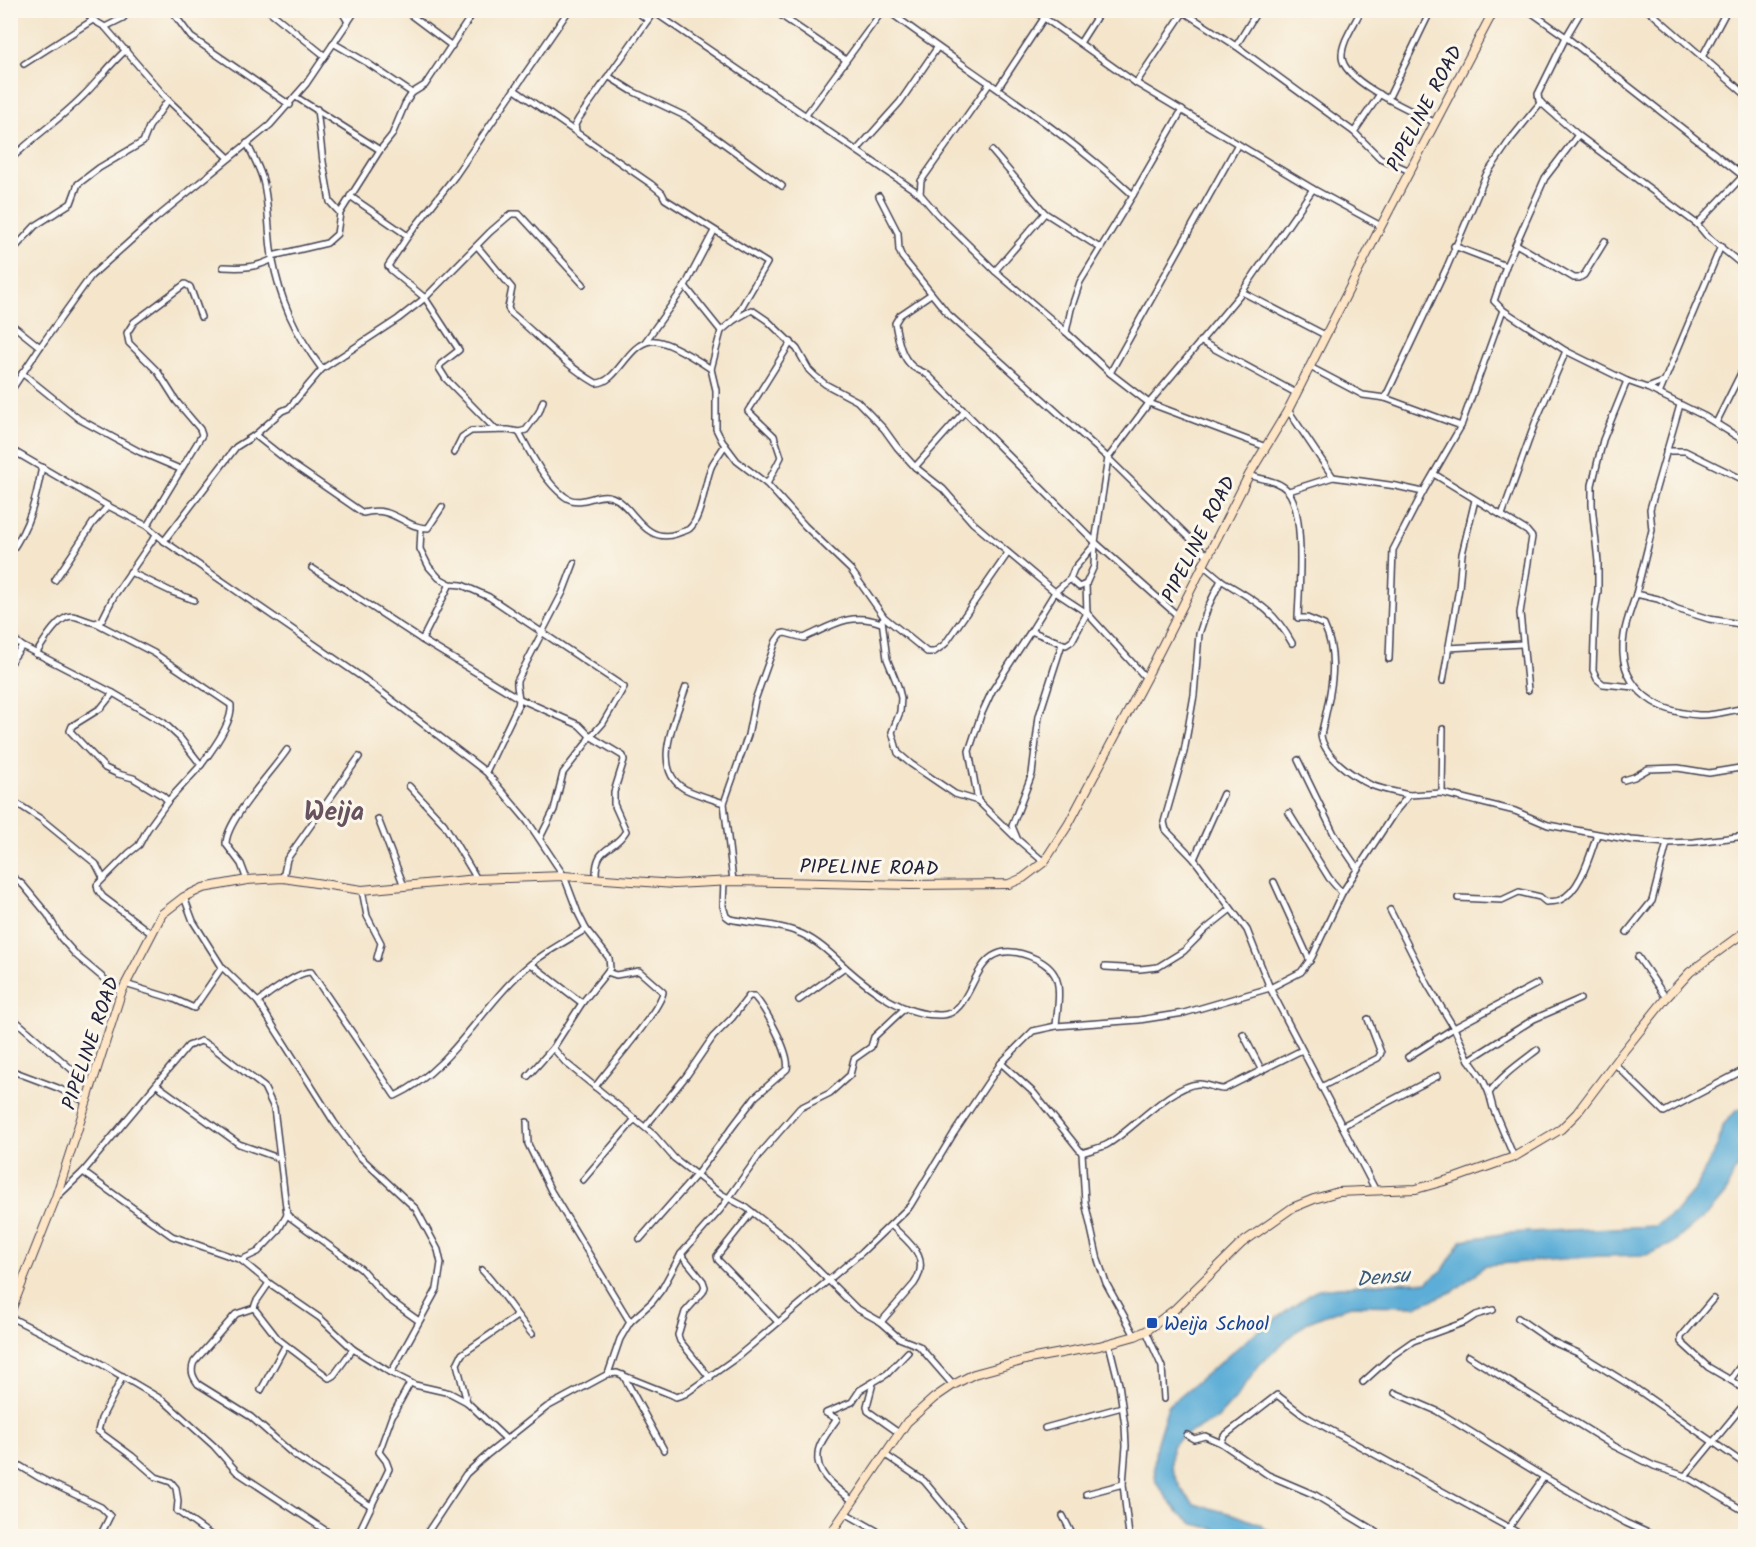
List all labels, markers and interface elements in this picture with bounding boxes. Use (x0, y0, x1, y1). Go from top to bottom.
street label: PIPELINE ROAD (1379, 40, 1473, 178)
street label: PIPELINE ROAD (1154, 471, 1246, 609)
district label: Weija (304, 792, 364, 834)
street label: PIPELINE ROAD (799, 852, 939, 886)
street label: PIPELINE ROAD (54, 973, 130, 1115)
water label: Densu (1355, 1259, 1414, 1297)
place label: Weija School (1164, 1309, 1269, 1341)
marker: Weija School (1145, 1316, 1159, 1330)

